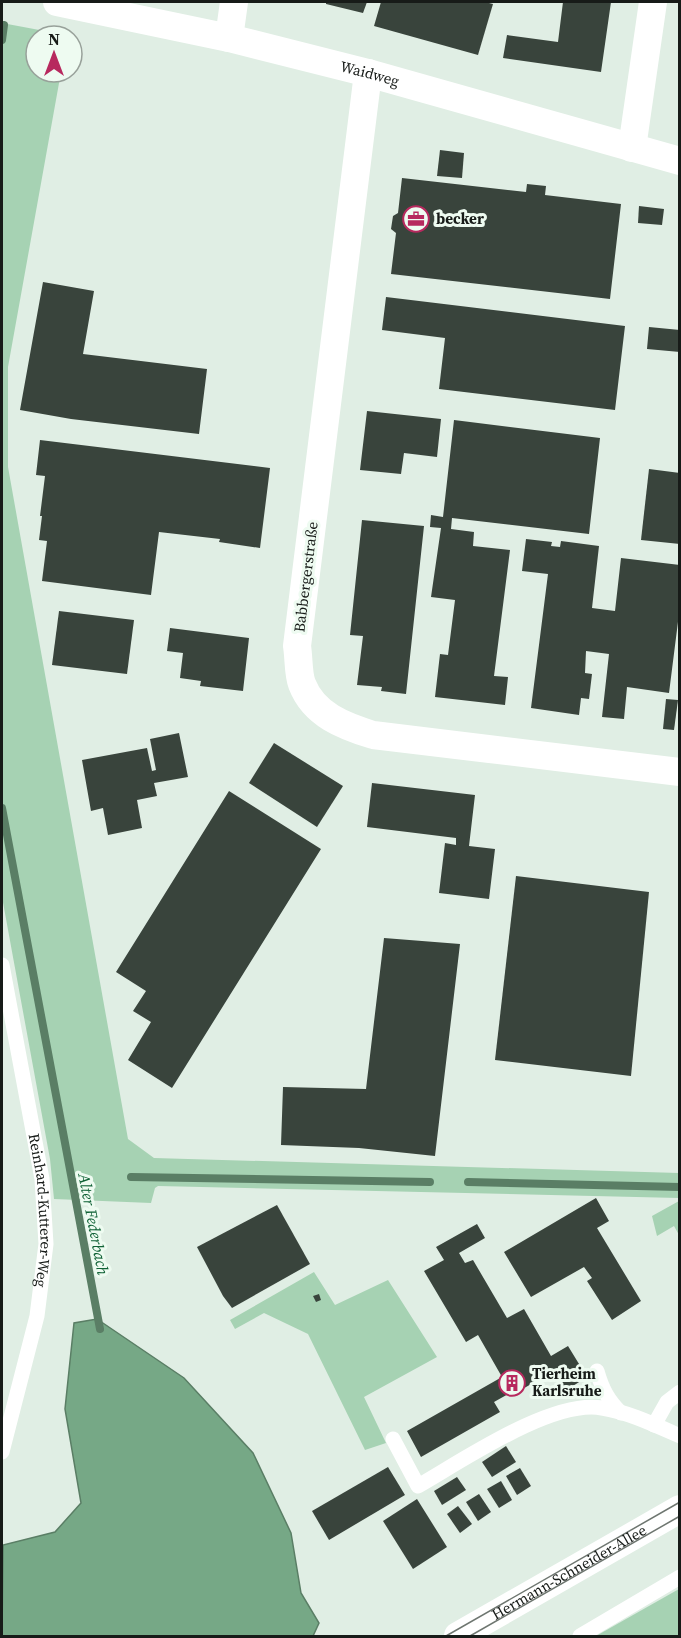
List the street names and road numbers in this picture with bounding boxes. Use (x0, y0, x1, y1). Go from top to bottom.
street label: Waidweg (338, 55, 402, 91)
street label: Babbergerstraße (288, 520, 323, 633)
street label: Reinhard-Kutterer-Weg (24, 1132, 57, 1289)
street label: Hermann-Schneider-Allee (488, 1519, 650, 1625)

